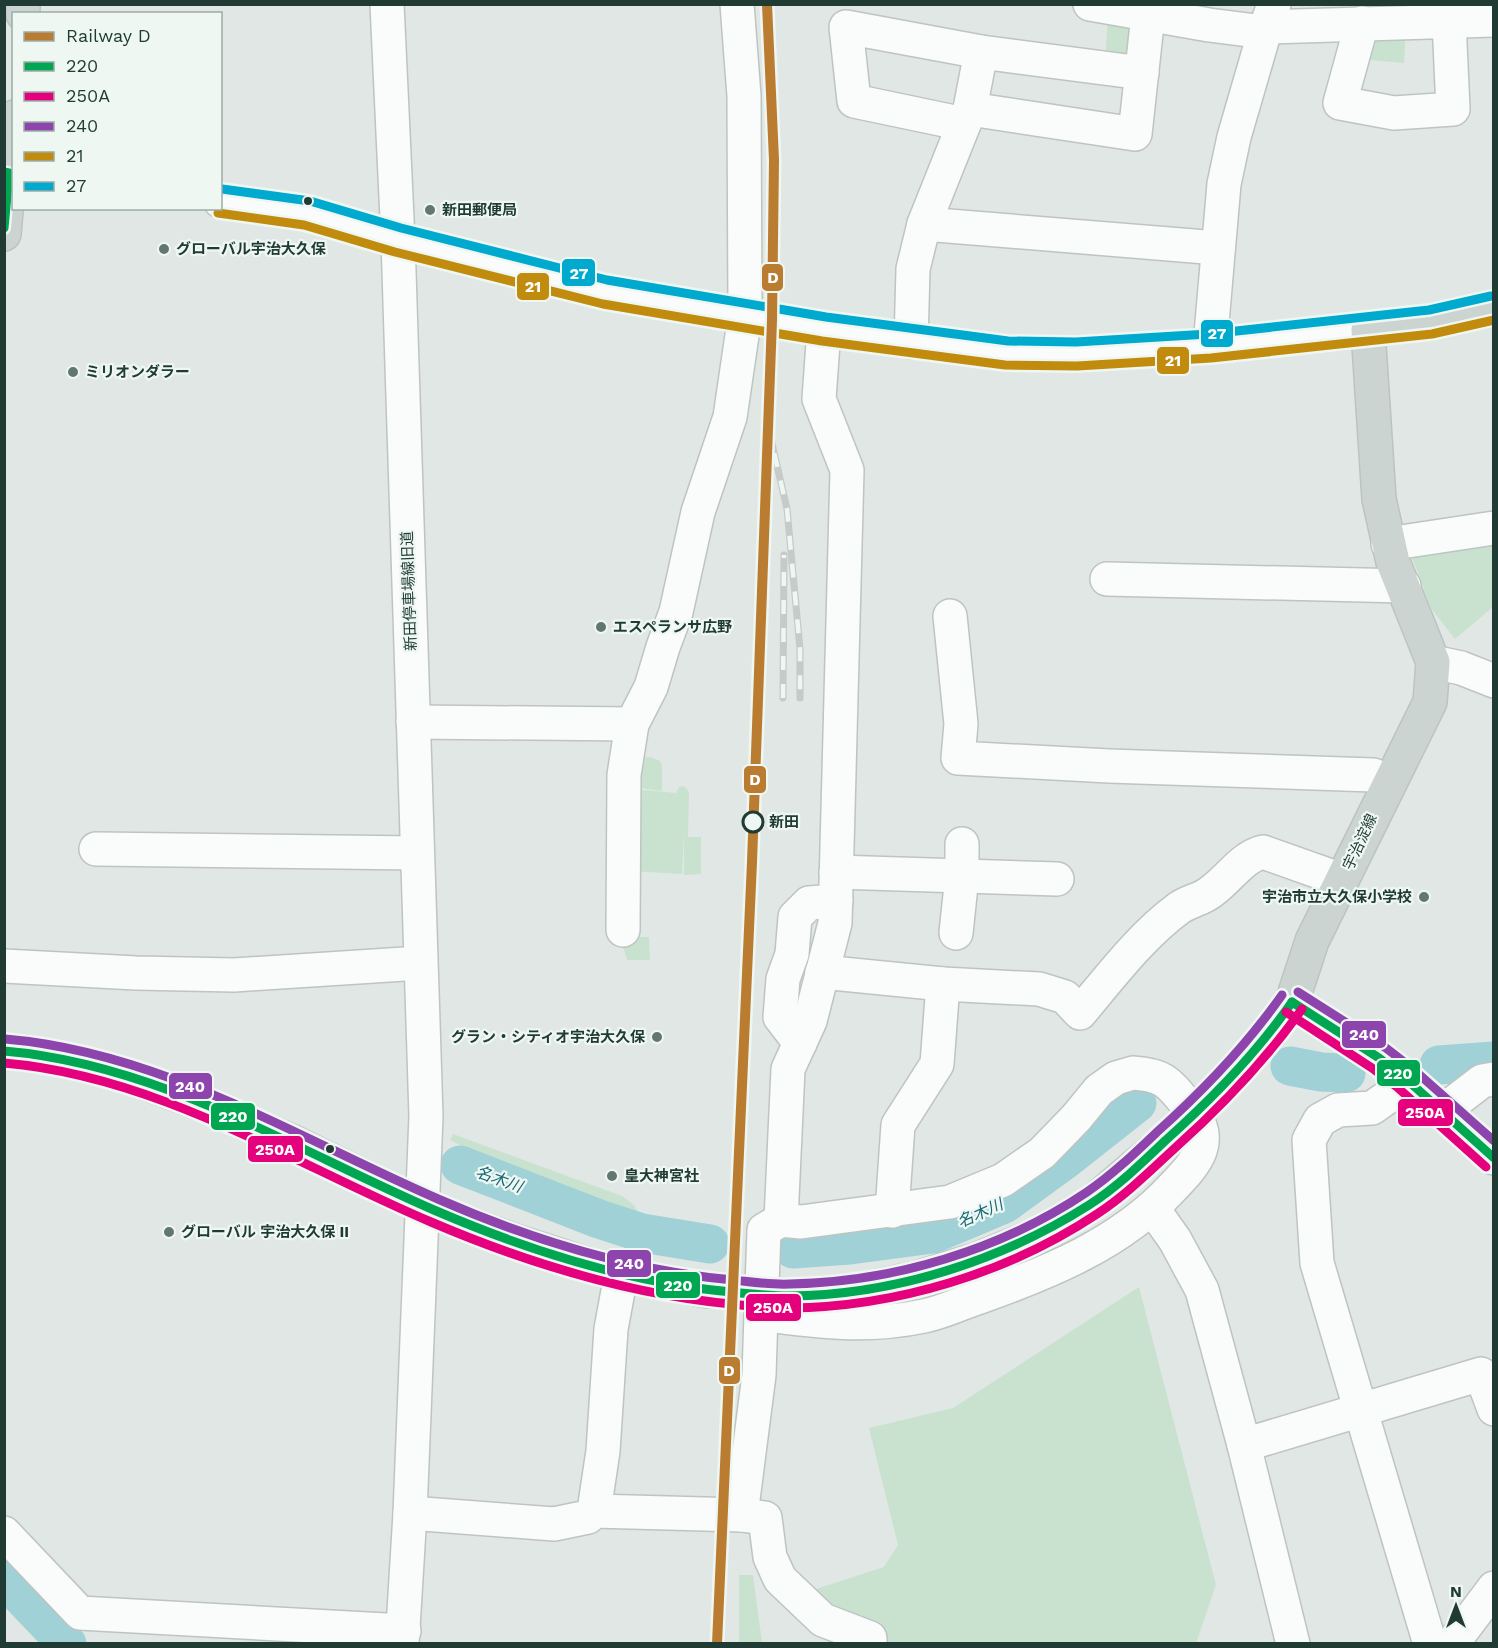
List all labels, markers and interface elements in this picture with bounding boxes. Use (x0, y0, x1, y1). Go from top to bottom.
legend (12, 12, 222, 210)
text: Railway D (66, 25, 151, 46)
text: 220 (66, 55, 98, 76)
text: 250A (66, 85, 110, 106)
text: 240 (66, 115, 98, 136)
text: 21 (66, 145, 84, 166)
text: 27 (66, 175, 86, 196)
unlabelled marker (302, 195, 314, 207)
place label: 新田郵便局 (442, 201, 517, 219)
marker: 新田郵便局 (423, 203, 437, 217)
place label: グローバル宇治大久保 (176, 240, 327, 258)
marker: グローバル宇治大久保 (157, 242, 171, 256)
line badge: 27 (561, 258, 596, 287)
line badge: D (761, 263, 784, 292)
text: 27 (570, 264, 589, 283)
text: D (767, 268, 779, 287)
line badge: 21 (516, 272, 550, 301)
text: 21 (525, 277, 541, 296)
line badge: 27 (1200, 319, 1234, 348)
text: 27 (1208, 324, 1227, 343)
line badge: 21 (1156, 346, 1190, 375)
text: 21 (1165, 351, 1181, 370)
place label: ミリオンダラー (85, 363, 190, 381)
marker: ミリオンダラー (66, 365, 80, 379)
street label: 新田停車場線旧道 (398, 531, 420, 651)
place label: エスペランサ広野 (613, 618, 732, 636)
marker: エスペランサ広野 (594, 620, 608, 634)
line badge: D (743, 765, 767, 794)
text: D (749, 770, 761, 789)
marker: 新田 (742, 811, 764, 833)
street label: 宇治淀線 (1339, 811, 1381, 873)
place label: 新田 (769, 813, 799, 831)
place label: 宇治市立大久保小学校 (1262, 888, 1412, 906)
marker: 宇治市立大久保小学校 (1417, 890, 1431, 904)
line badge: 240 (1341, 1020, 1387, 1049)
text: 240 (1349, 1025, 1379, 1044)
place label: グラン・シティオ宇治大久保 (451, 1028, 646, 1046)
marker: グラン・シティオ宇治大久保 (650, 1030, 664, 1044)
line badge: 220 (1376, 1059, 1421, 1087)
text: 220 (1383, 1064, 1413, 1083)
line badge: 240 (168, 1072, 213, 1100)
text: 240 (175, 1077, 205, 1096)
line badge: 250A (1397, 1098, 1454, 1127)
line badge: 220 (210, 1102, 256, 1131)
text: 250A (1405, 1103, 1445, 1122)
text: 220 (218, 1107, 248, 1126)
line badge: 250A (247, 1135, 304, 1163)
text: 250A (255, 1140, 295, 1159)
unlabelled marker (324, 1143, 336, 1155)
water label: 名木川 (473, 1162, 527, 1197)
place label: 皇大神宮社 (624, 1167, 699, 1185)
marker: 皇大神宮社 (605, 1169, 619, 1183)
water label: 名木川 (954, 1194, 1008, 1231)
place label: グローバル 宇治大久保 II (181, 1223, 349, 1241)
marker: グローバル 宇治大久保 II (162, 1225, 176, 1239)
line badge: 240 (606, 1249, 652, 1278)
text: 240 (614, 1254, 644, 1273)
line badge: 220 (655, 1271, 701, 1299)
text: 220 (663, 1276, 693, 1295)
line badge: 250A (745, 1293, 802, 1322)
text: 250A (753, 1298, 793, 1317)
line badge: D (718, 1356, 741, 1385)
text: D (723, 1361, 735, 1380)
north arrow (1426, 1576, 1486, 1636)
text: N (1450, 1582, 1462, 1601)

